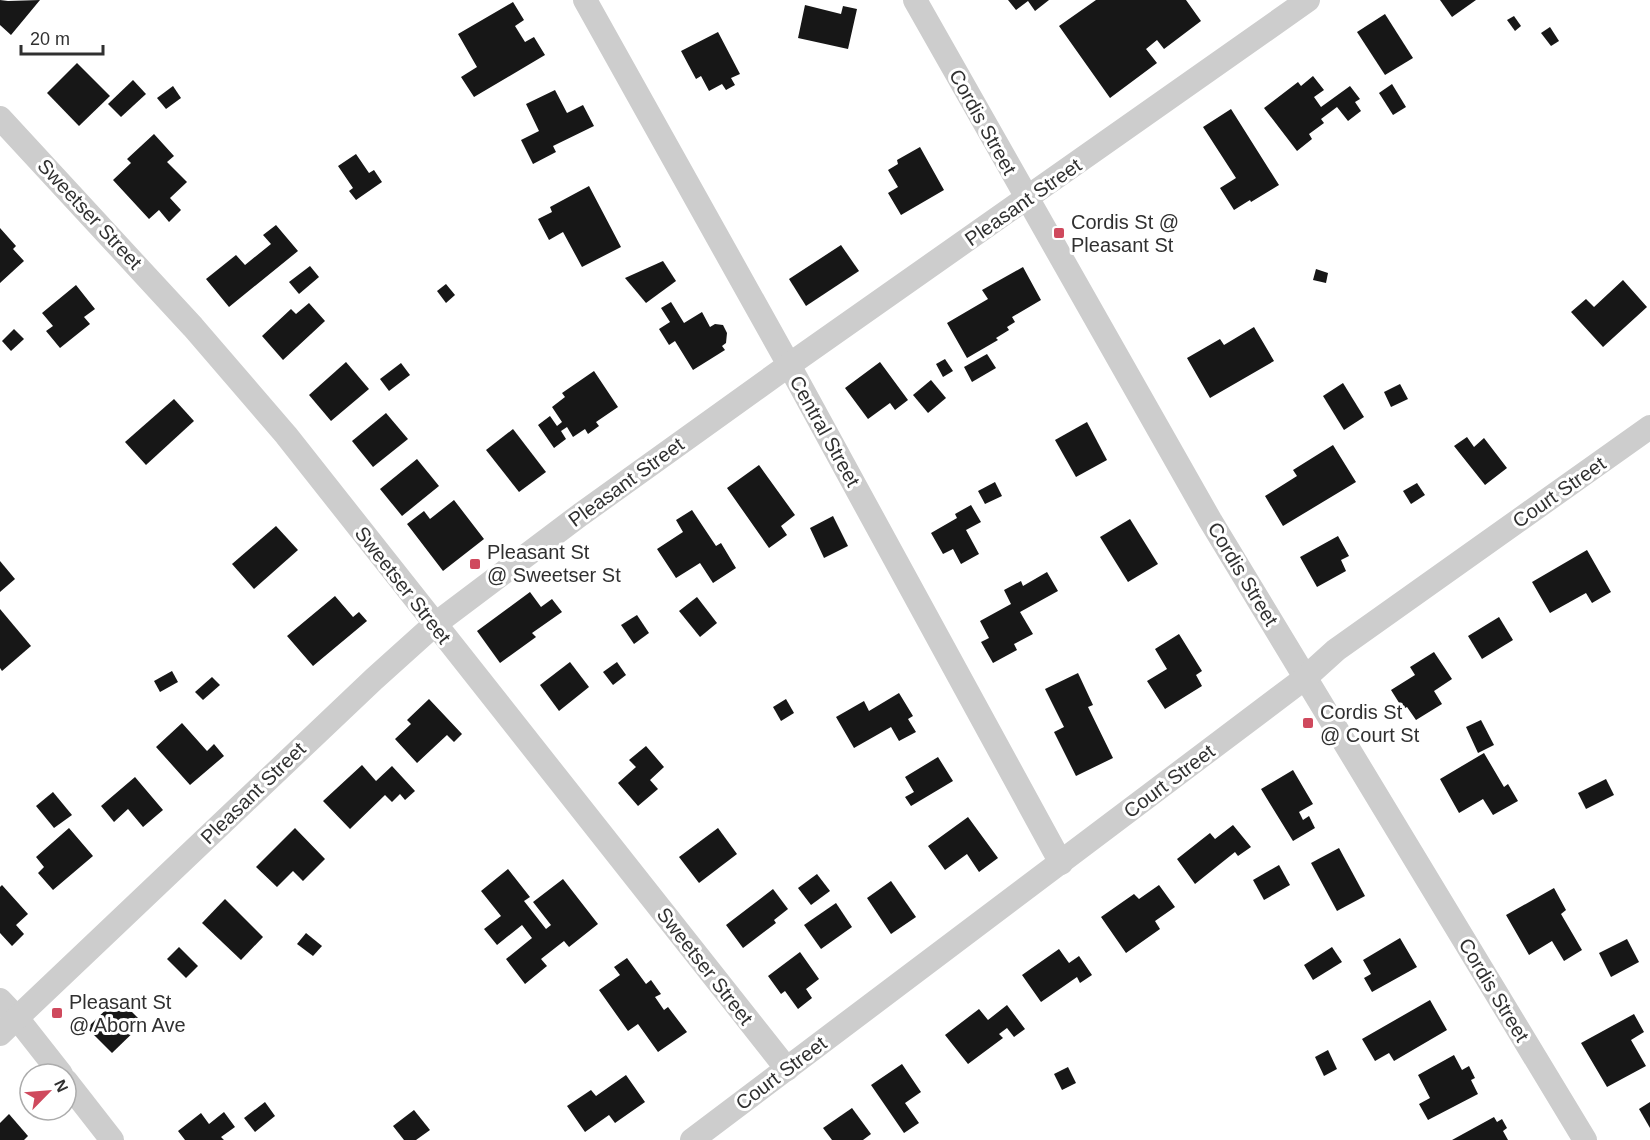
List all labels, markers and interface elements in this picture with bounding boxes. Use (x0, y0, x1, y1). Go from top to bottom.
scale bar (21, 18, 104, 56)
text: 20 m (30, 29, 70, 49)
street label: Cordis Street (945, 66, 1021, 179)
street label: Sweetser Street (33, 154, 147, 274)
street label: Pleasant Street (961, 154, 1086, 250)
place label: Cordis St @ Pleasant St (1071, 211, 1179, 256)
marker: Cordis St @ Pleasant St (1052, 226, 1066, 240)
street label: Central Street (785, 372, 865, 491)
street label: Pleasant Street (564, 433, 688, 531)
street label: Court Street (1509, 452, 1610, 532)
street label: Cordis Street (1204, 518, 1283, 630)
street label: Sweetser Street (351, 522, 456, 648)
place label: Pleasant St @ Sweetser St (487, 541, 621, 586)
marker: Pleasant St @ Sweetser St (468, 557, 482, 571)
place label: Cordis St @ Court St (1320, 701, 1420, 746)
marker: Cordis St @ Court St (1301, 716, 1315, 730)
street label: Pleasant Street (196, 737, 310, 848)
street label: Court Street (1119, 740, 1219, 822)
street label: Sweetser Street (653, 903, 758, 1029)
street label: Cordis Street (1455, 934, 1534, 1046)
place label: Pleasant St @ Aborn Ave (69, 991, 186, 1036)
marker: Pleasant St @ Aborn Ave (50, 1006, 64, 1020)
street label: Court Street (731, 1032, 831, 1114)
north arrow (18, 1062, 78, 1122)
text: N (51, 1077, 71, 1095)

